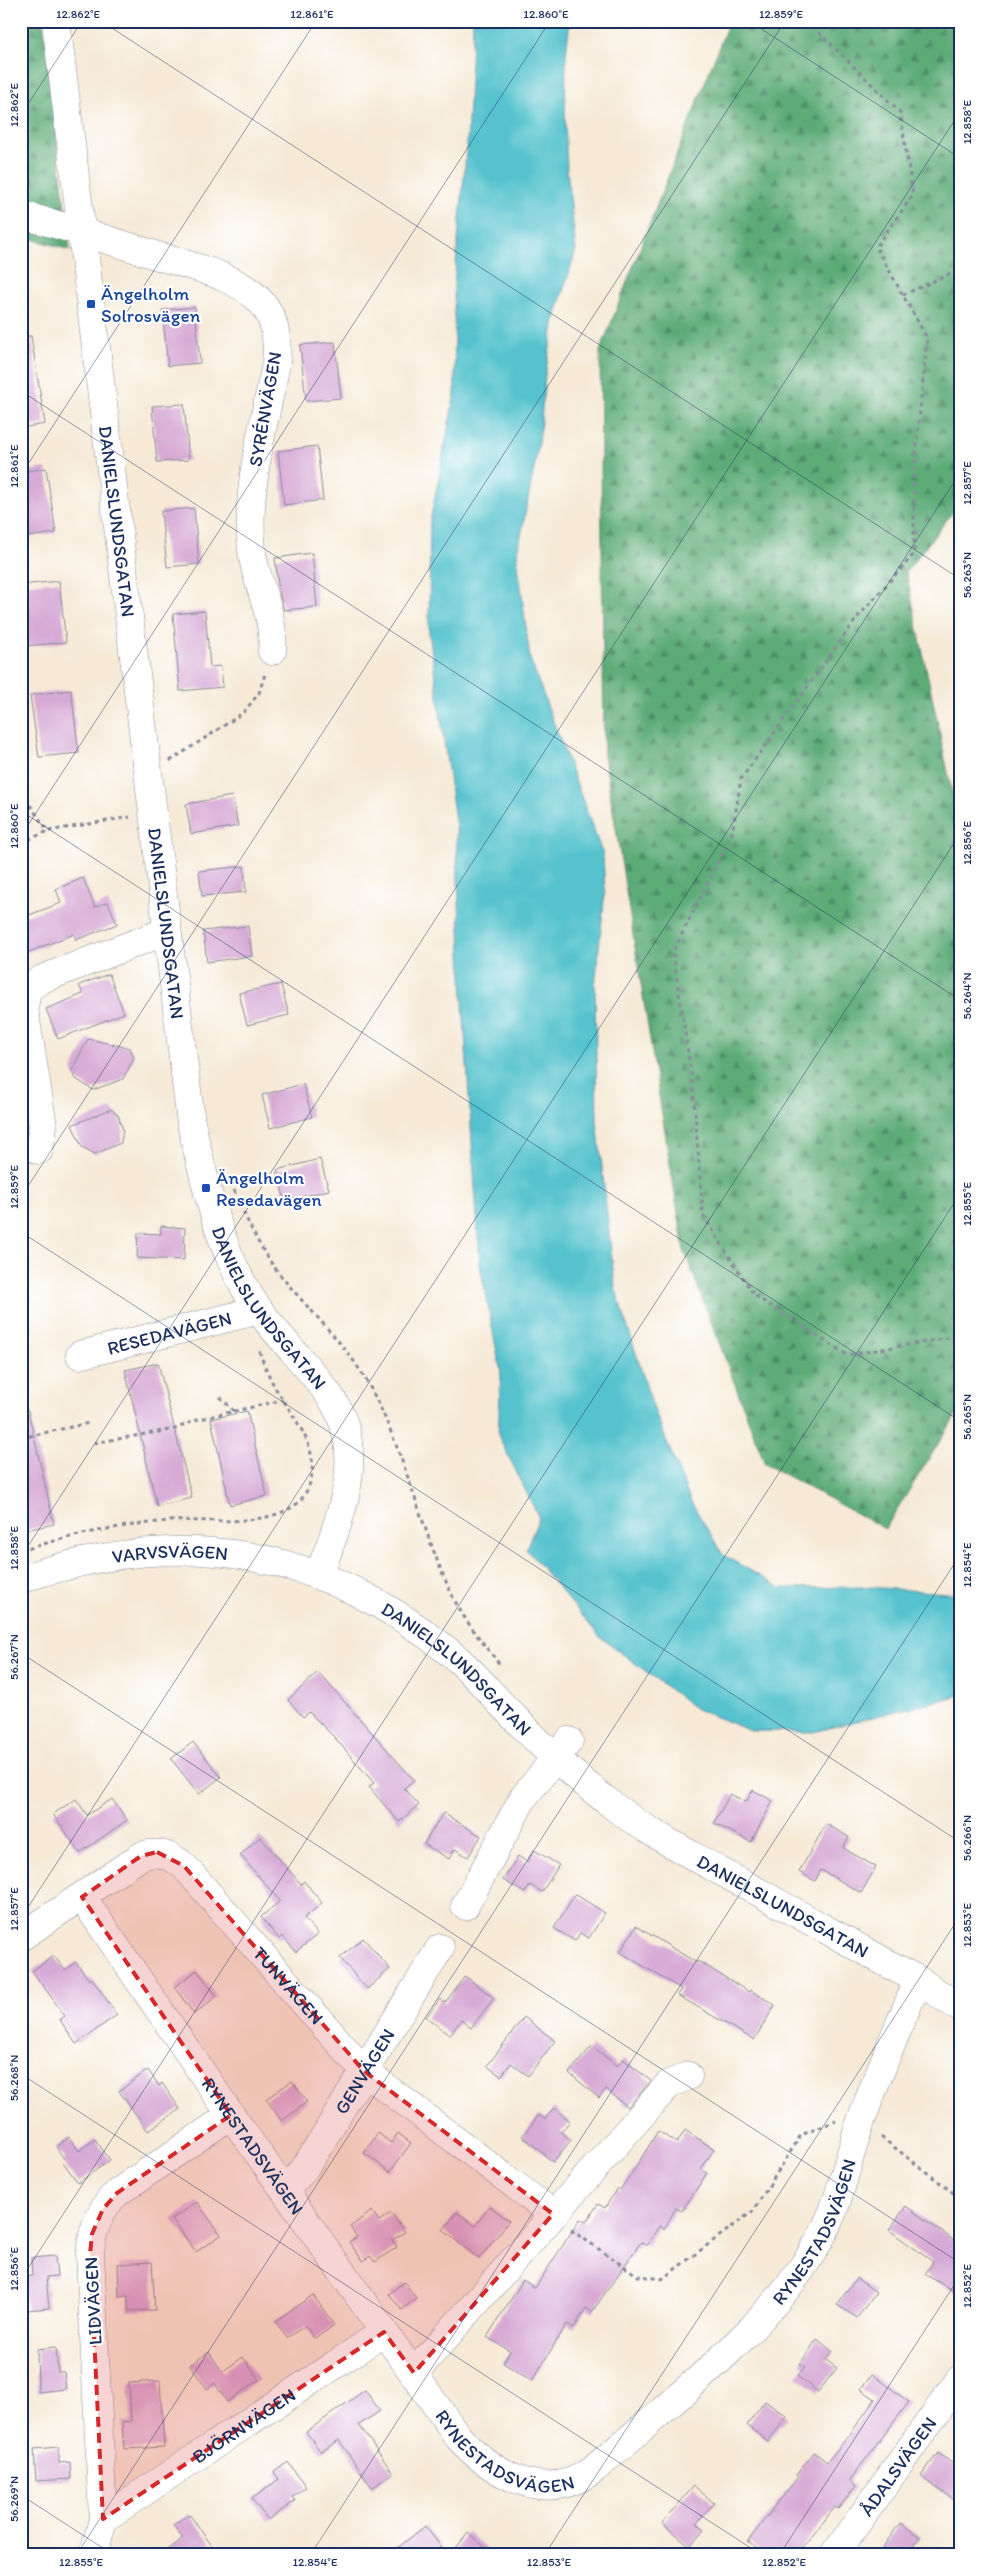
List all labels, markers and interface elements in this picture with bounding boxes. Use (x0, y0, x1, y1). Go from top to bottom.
text: 12.862°E (56, 7, 100, 21)
text: 12.861°E (290, 7, 334, 21)
text: 12.860°E (523, 7, 569, 21)
text: 12.859°E (759, 7, 803, 21)
text: 12.862°E (7, 83, 21, 127)
text: 12.858°E (960, 99, 974, 144)
place label: Ängelholm Solrosvägen (101, 282, 201, 327)
marker: Ängelholm Solrosvägen (85, 298, 97, 310)
street label: SYRÉNVÄGEN (244, 350, 286, 468)
street label: DANIELSLUNDSGATAN (94, 424, 140, 618)
text: 12.861°E (7, 444, 21, 488)
text: 12.857°E (960, 461, 974, 505)
text: 56.263°N (960, 552, 974, 598)
text: 12.860°E (7, 803, 21, 849)
text: 12.856°E (960, 821, 974, 865)
street label: DANIELSLUNDSGATAN (143, 826, 190, 1020)
text: 56.264°N (960, 972, 974, 1020)
text: 12.859°E (7, 1165, 21, 1209)
place label: Ängelholm Resedavägen (216, 1166, 322, 1211)
marker: Ängelholm Resedavägen (200, 1182, 212, 1194)
text: 12.855°E (960, 1182, 974, 1226)
street label: DANIELSLUNDSGATAN (207, 1223, 332, 1394)
street label: RESEDAVÄGEN (105, 1306, 234, 1359)
text: 56.265°N (960, 1394, 974, 1440)
text: 12.858°E (7, 1525, 21, 1570)
street label: VARVSVÄGEN (110, 1539, 229, 1568)
text: 12.854°E (960, 1542, 974, 1588)
street label: DANIELSLUNDSGATAN (378, 1597, 537, 1740)
text: 56.267°N (7, 1634, 21, 1680)
text: 56.266°N (960, 1815, 974, 1861)
street label: DANIELSLUNDSGATAN (693, 1849, 873, 1962)
text: 12.857°E (7, 1887, 21, 1931)
text: 12.853°E (960, 1902, 974, 1947)
street label: TUNVÄGEN (248, 1942, 329, 2029)
street label: GENVÄGEN (329, 2024, 399, 2118)
text: 56.268°N (7, 2055, 21, 2101)
street label: RYNESTADSVÄGEN (197, 2073, 309, 2219)
street label: RYNESTADSVÄGEN (767, 2156, 860, 2309)
text: 12.856°E (7, 2247, 21, 2291)
street label: LIDVÄGEN (79, 2256, 107, 2346)
text: 12.852°E (960, 2264, 974, 2308)
street label: BJÖRNVÄGEN (188, 2383, 300, 2468)
street label: RYNESTADSVÄGEN (431, 2405, 577, 2497)
street label: ÅDALSVÄGEN (855, 2412, 941, 2520)
text: 56.269°N (7, 2476, 21, 2522)
text: 12.855°E (59, 2555, 103, 2569)
text: 12.854°E (292, 2555, 338, 2569)
text: 12.853°E (527, 2555, 572, 2569)
text: 12.852°E (762, 2555, 806, 2569)

